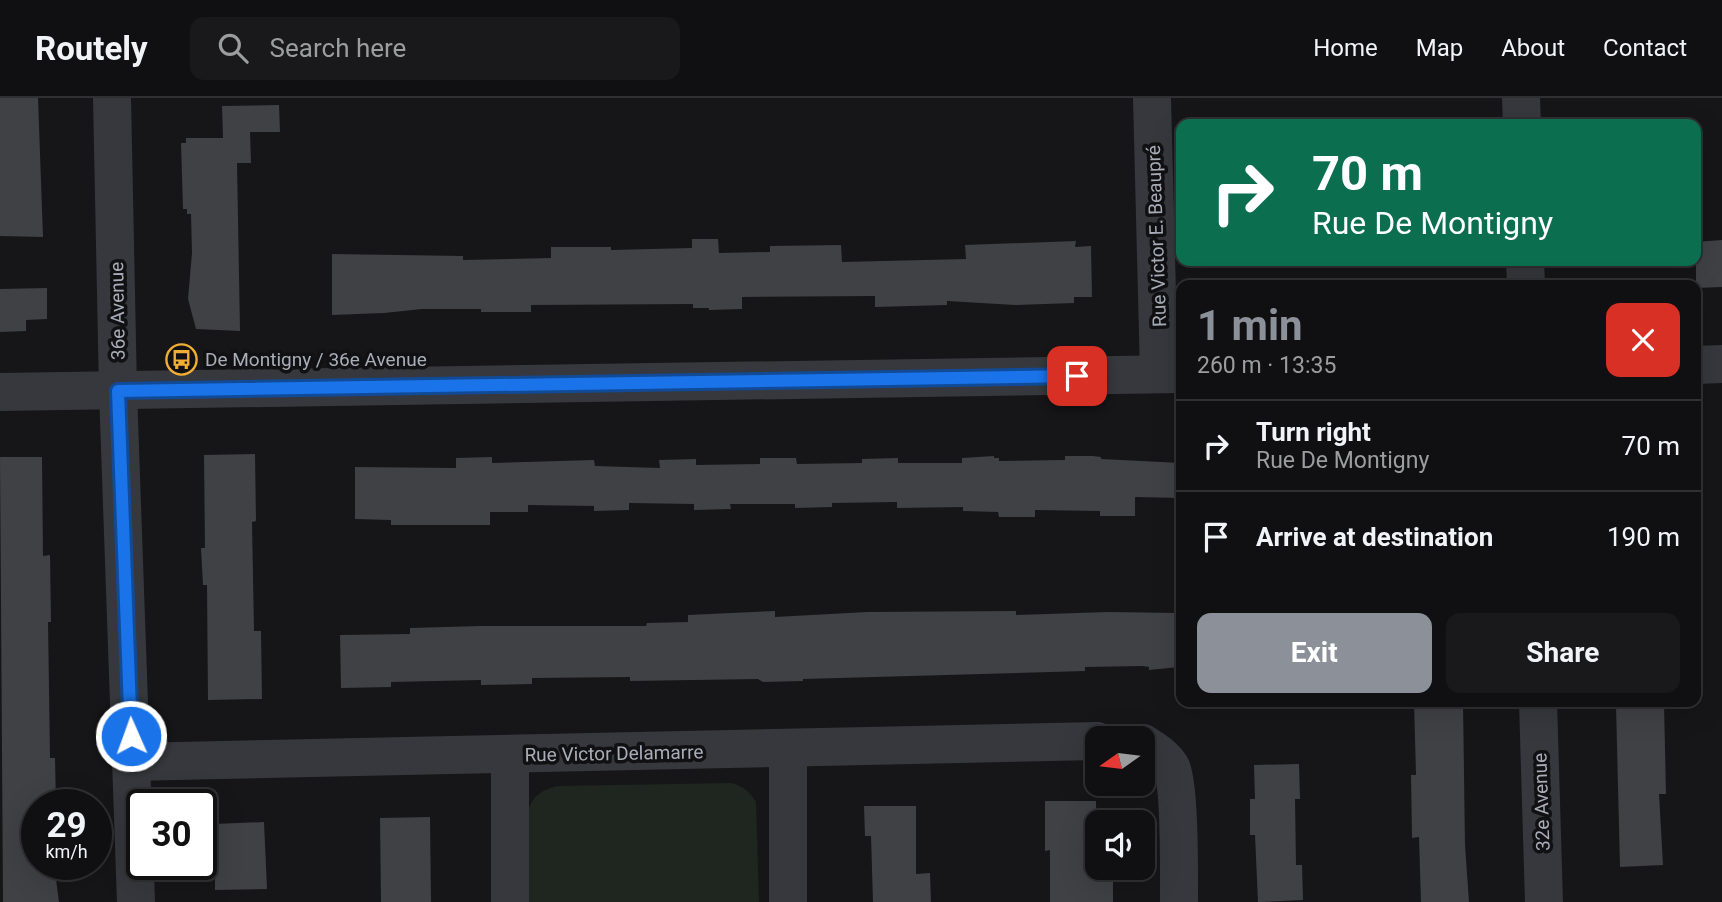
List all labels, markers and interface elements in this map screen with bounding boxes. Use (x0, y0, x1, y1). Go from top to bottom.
search box (190, 17, 680, 80)
text: Routely (35, 29, 148, 68)
icon: search (214, 29, 252, 67)
text: Search here (270, 33, 406, 63)
text: Home (1313, 34, 1378, 62)
text: Map (1416, 34, 1463, 62)
text: About (1501, 34, 1565, 62)
text: Contact (1603, 34, 1687, 62)
street label: Rue Victor E. Beaupré (1142, 145, 1171, 327)
text: 70 m (1312, 145, 1423, 202)
icon: right (1197, 147, 1288, 238)
text: Rue De Montigny (1312, 204, 1553, 242)
street label: 36e Avenue (105, 262, 130, 360)
text: 1 min (1197, 301, 1303, 350)
button: close (1606, 303, 1680, 377)
bus stop icon: De Montigny / 36e Avenue (165, 342, 199, 376)
pin (1047, 346, 1107, 406)
place label: De Montigny / 36e Avenue (205, 348, 427, 371)
text: 260 m · 13:35 (1197, 352, 1336, 379)
icon: arrive (1058, 357, 1096, 395)
text: Turn right (1256, 417, 1371, 447)
icon: right (1197, 427, 1235, 465)
text: 70 m (1622, 431, 1680, 461)
text: Rue De Montigny (1256, 447, 1429, 474)
icon: arrive (1197, 518, 1235, 556)
text: Arrive at destination (1256, 522, 1493, 552)
text: 190 m (1607, 522, 1680, 552)
button: Exit (1197, 613, 1432, 693)
button: Share (1446, 613, 1680, 693)
position arrow (94, 699, 168, 773)
north arrow (1085, 726, 1155, 796)
map controls (1085, 726, 1155, 880)
street label: Rue Victor Delamarre (524, 740, 704, 767)
street label: 32e Avenue (1528, 752, 1555, 851)
speed limit sign: 30 (126, 789, 217, 880)
text: 29 (46, 805, 87, 846)
button: sound (1085, 810, 1155, 880)
text: km/h (45, 841, 88, 862)

